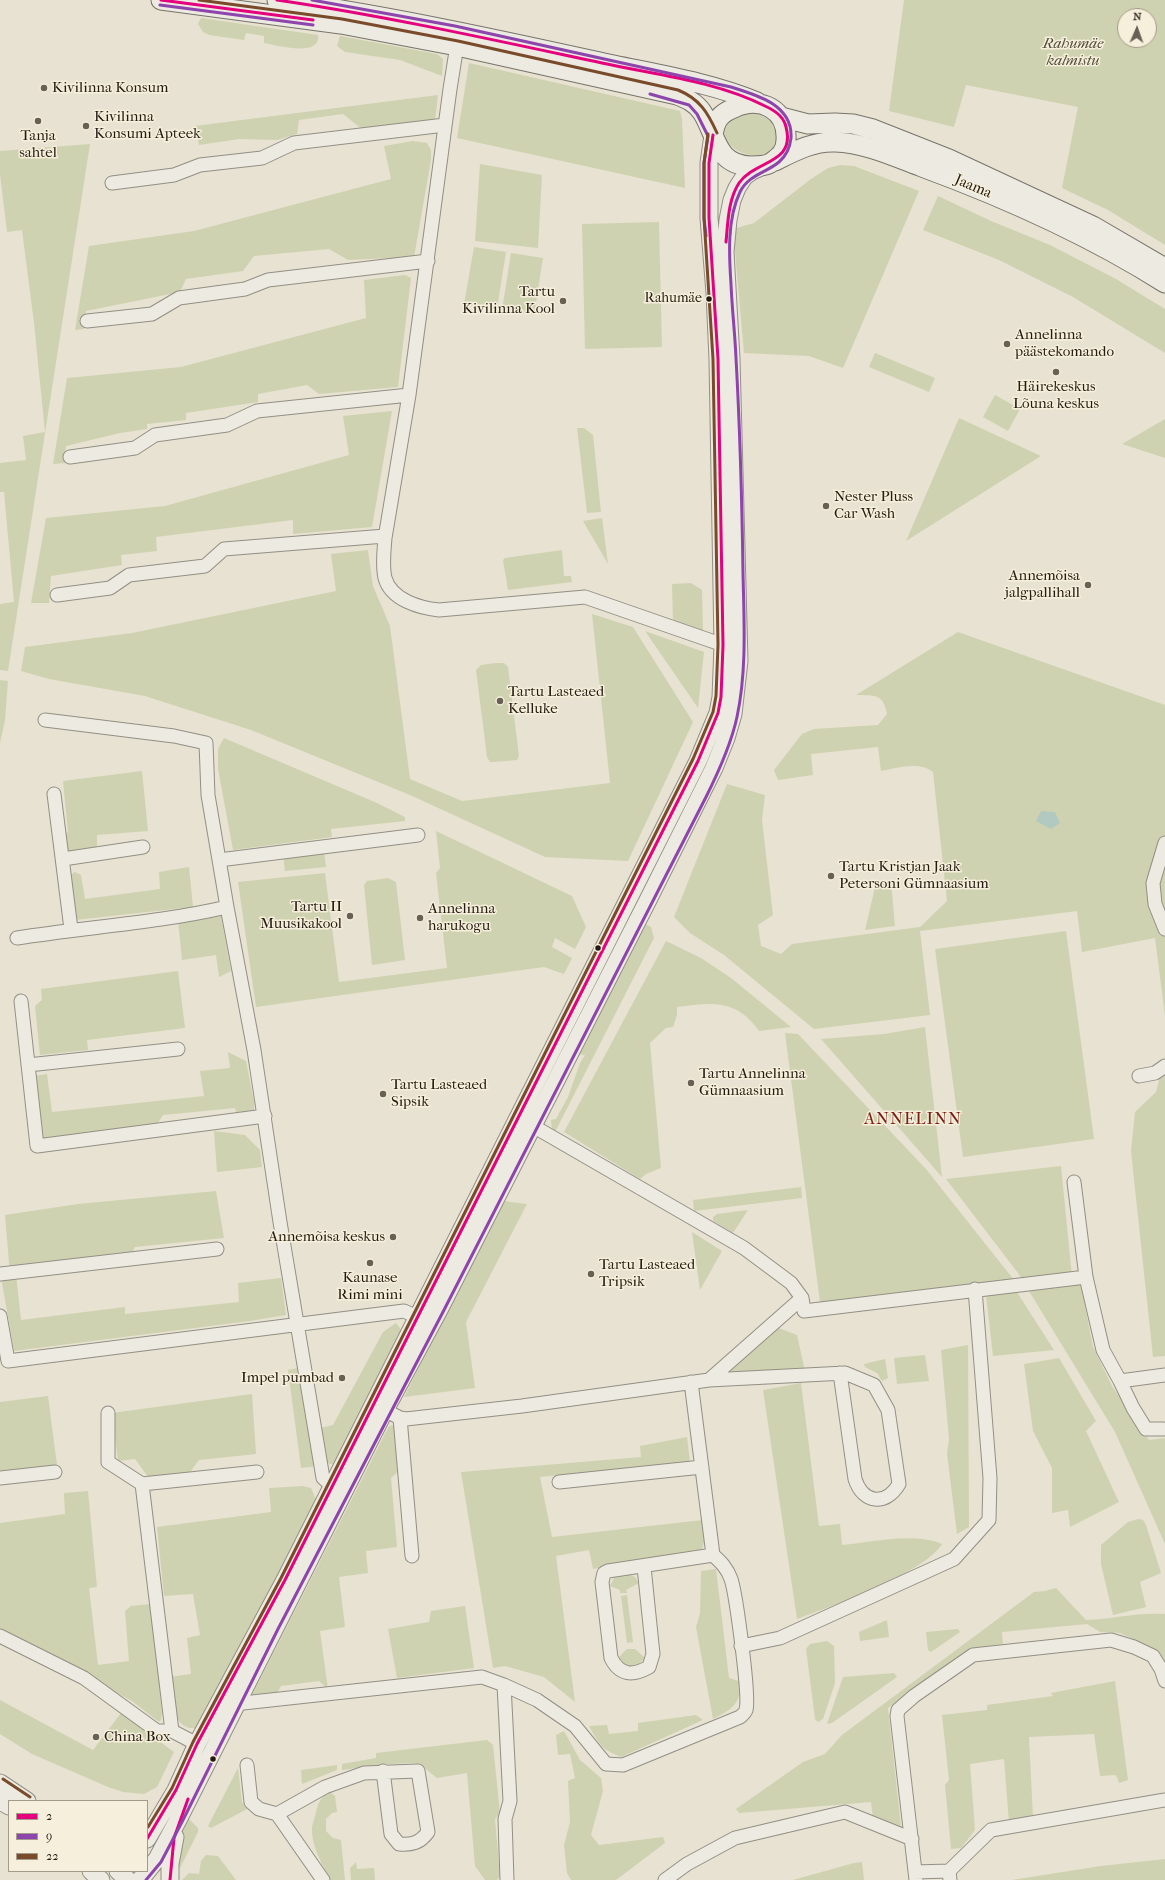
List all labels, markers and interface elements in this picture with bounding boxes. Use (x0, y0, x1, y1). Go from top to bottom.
north arrow (1117, 8, 1157, 48)
text: N (1133, 10, 1142, 23)
park label: Rahumäe kalmistu (1043, 35, 1103, 70)
place label: Kivilinna Konsum (52, 79, 169, 97)
marker: Kivilinna Konsum (39, 83, 49, 93)
place label: Kivilinna Konsumi Apteek (94, 108, 201, 143)
marker: Tanja sahtel (33, 116, 43, 126)
marker: Kivilinna Konsumi Apteek (81, 121, 91, 131)
place label: Tanja sahtel (19, 127, 57, 162)
street label: Jaama (952, 171, 994, 203)
place label: Tartu Kivilinna Kool (462, 283, 555, 318)
place label: Rahumäe (645, 291, 702, 307)
marker: Rahumäe (704, 294, 714, 304)
marker: Tartu Kivilinna Kool (558, 296, 568, 306)
place label: Annelinna päästekomando (1015, 326, 1114, 361)
marker: Annelinna päästekomando (1002, 339, 1012, 349)
marker: Häirekeskus Lõuna keskus (1051, 367, 1061, 377)
place label: Häirekeskus Lõuna keskus (1013, 378, 1099, 413)
place label: Nester Pluss Car Wash (834, 488, 913, 523)
marker: Nester Pluss Car Wash (821, 501, 831, 511)
place label: Annemõisa jalgpallihall (1005, 567, 1080, 602)
marker: Annemõisa jalgpallihall (1083, 580, 1093, 590)
place label: Tartu Lasteaed Kelluke (508, 683, 604, 718)
marker: Tartu Lasteaed Kelluke (495, 696, 505, 706)
place label: Tartu Kristjan Jaak Petersoni Gümnaasium (839, 858, 989, 893)
marker: Tartu Kristjan Jaak Petersoni Gümnaasium (826, 871, 836, 881)
place label: Tartu II Muusikakool (260, 898, 342, 933)
place label: Annelinna harukogu (428, 900, 495, 935)
marker: Tartu II Muusikakool (345, 911, 355, 921)
marker: Annelinna harukogu (415, 913, 425, 923)
unlabelled marker (593, 943, 603, 953)
place label: Tartu Annelinna Gümnaasium (699, 1065, 806, 1100)
place label: Tartu Lasteaed Sipsik (391, 1076, 487, 1111)
marker: Tartu Annelinna Gümnaasium (686, 1078, 696, 1088)
marker: Tartu Lasteaed Sipsik (378, 1089, 388, 1099)
district label: ANNELINN (864, 1110, 962, 1130)
place label: Annemõisa keskus (268, 1228, 385, 1246)
marker: Annemõisa keskus (388, 1232, 398, 1242)
place label: Tartu Lasteaed Tripsik (599, 1256, 695, 1291)
marker: Kaunase Rimi mini (365, 1258, 375, 1268)
place label: Kaunase Rimi mini (337, 1269, 403, 1304)
marker: Tartu Lasteaed Tripsik (586, 1269, 596, 1279)
place label: Impel pumbad (241, 1369, 334, 1387)
marker: Impel pumbad (337, 1373, 347, 1383)
place label: China Box (104, 1728, 171, 1746)
marker: China Box (91, 1732, 101, 1742)
unlabelled marker (208, 1754, 218, 1764)
legend (8, 1800, 148, 1872)
text: 2 (46, 1809, 52, 1823)
text: 9 (46, 1829, 52, 1843)
text: 22 (46, 1849, 58, 1863)

